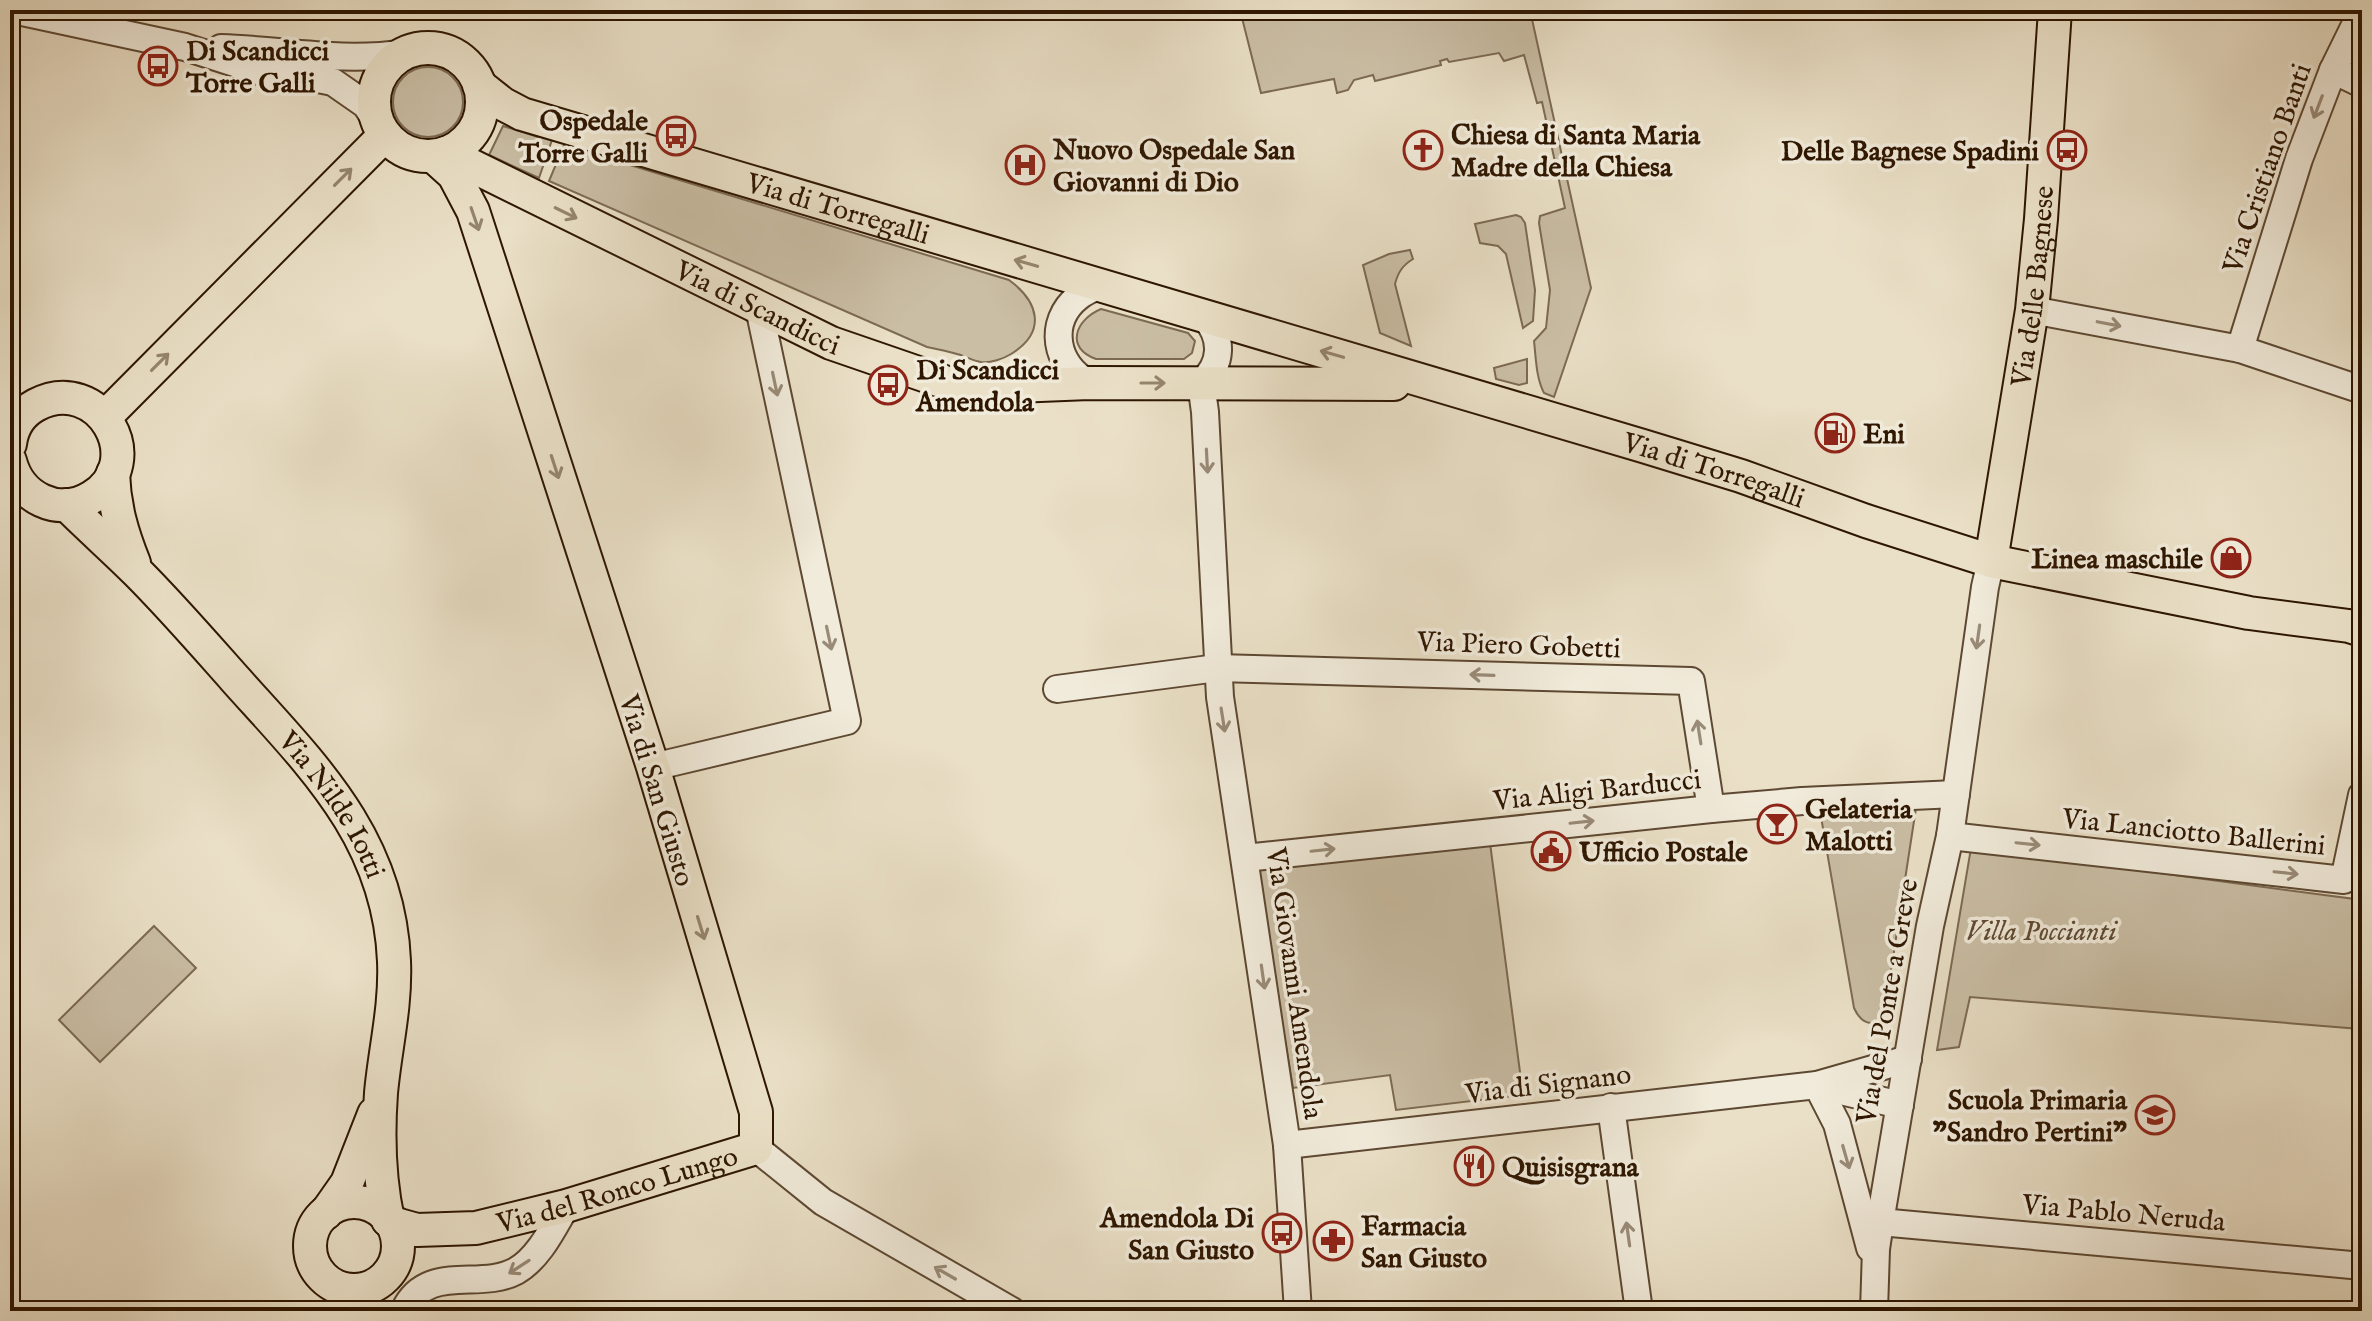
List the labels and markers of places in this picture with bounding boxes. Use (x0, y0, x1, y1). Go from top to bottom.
place label: Di Scandicci Torre Galli (185, 35, 330, 102)
bus stop icon: Di Scandicci Torre Galli (137, 45, 179, 87)
place label: Ospedale Torre Galli (517, 105, 649, 172)
bus stop icon: Ospedale Torre Galli (655, 115, 697, 157)
place label: Chiesa di Santa Maria Madre della Chiesa (1451, 119, 1701, 186)
church icon: Chiesa di Santa Maria Madre della Chiesa (1402, 129, 1444, 171)
bus stop icon: Delle Bagnese Spadini (2046, 129, 2088, 171)
place label: Nuovo Ospedale San Giovanni di Dio (1052, 134, 1295, 201)
place label: Delle Bagnese Spadini (1781, 135, 2040, 170)
hospital icon: Nuovo Ospedale San Giovanni di Dio (1004, 144, 1046, 186)
place label: Di Scandicci Amendola (915, 354, 1060, 421)
bus stop icon: Di Scandicci Amendola (867, 364, 909, 406)
fuel station icon: Eni (1814, 412, 1856, 454)
place label: Eni (1863, 418, 1905, 453)
shop icon: Linea maschile (2210, 537, 2252, 579)
place label: Linea maschile (2031, 543, 2203, 578)
place label: Gelateria Malotti (1805, 793, 1913, 860)
bar icon: Gelateria Malotti (1756, 803, 1798, 845)
public building icon: Ufficio Postale (1530, 830, 1572, 872)
place label: Ufficio Postale (1579, 836, 1748, 871)
place label: Scuola Primaria "Sandro Pertini" (1933, 1084, 2128, 1151)
school or university icon: Scuola Primaria "Sandro Pertini" (2134, 1094, 2176, 1136)
restaurant icon: Quisisgrana (1453, 1145, 1495, 1187)
place label: Quisisgrana (1502, 1151, 1640, 1186)
place label: Amendola Di San Giusto (1099, 1202, 1254, 1269)
place label: Farmacia San Giusto (1361, 1210, 1487, 1277)
bus stop icon: Amendola Di San Giusto (1261, 1212, 1303, 1254)
pharmacy icon: Farmacia San Giusto (1312, 1220, 1354, 1262)

